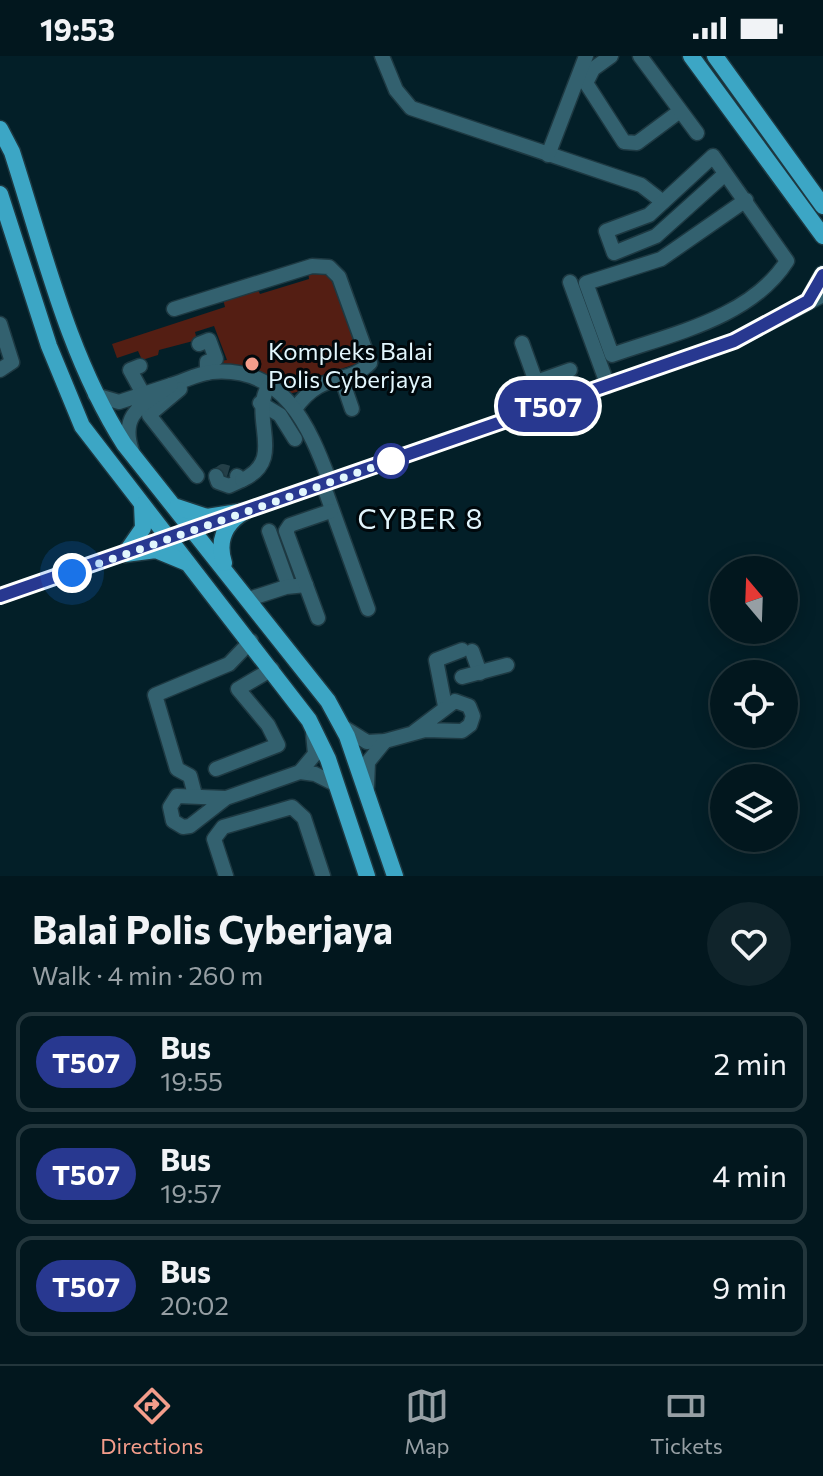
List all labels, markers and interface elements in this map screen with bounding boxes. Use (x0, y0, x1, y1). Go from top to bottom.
text: 19:53 (40, 10, 115, 47)
place label: Kompleks Balai Polis Cyberjaya (268, 336, 433, 393)
marker: Kompleks Balai Polis Cyberjaya (243, 355, 261, 373)
line badge: T507 (492, 380, 604, 432)
text: T507 (514, 389, 582, 423)
unlabelled marker (374, 444, 408, 478)
district label: CYBER 8 (357, 501, 485, 535)
your location (52, 553, 92, 593)
north arrow (710, 556, 798, 644)
map controls (710, 556, 798, 852)
button: locate (710, 660, 798, 748)
button: layers (710, 764, 798, 852)
button: heart (707, 902, 791, 986)
text: Balai Polis Cyberjaya (32, 905, 393, 952)
text: Walk · 4 min · 260 m (32, 959, 263, 990)
text: Bus (160, 1028, 211, 1065)
text: 2 min (714, 1044, 787, 1081)
text: T507 (52, 1045, 120, 1079)
text: 19:55 (160, 1065, 223, 1096)
text: Bus (160, 1140, 211, 1177)
text: 4 min (712, 1156, 787, 1193)
text: T507 (52, 1157, 120, 1191)
text: 19:57 (160, 1177, 222, 1208)
text: Bus (160, 1252, 211, 1289)
text: 9 min (712, 1268, 787, 1305)
text: T507 (52, 1269, 120, 1303)
text: 20:02 (160, 1289, 229, 1320)
tab: Directions (100, 1384, 204, 1459)
tab: Map (404, 1384, 450, 1459)
tab: Tickets (650, 1384, 723, 1459)

